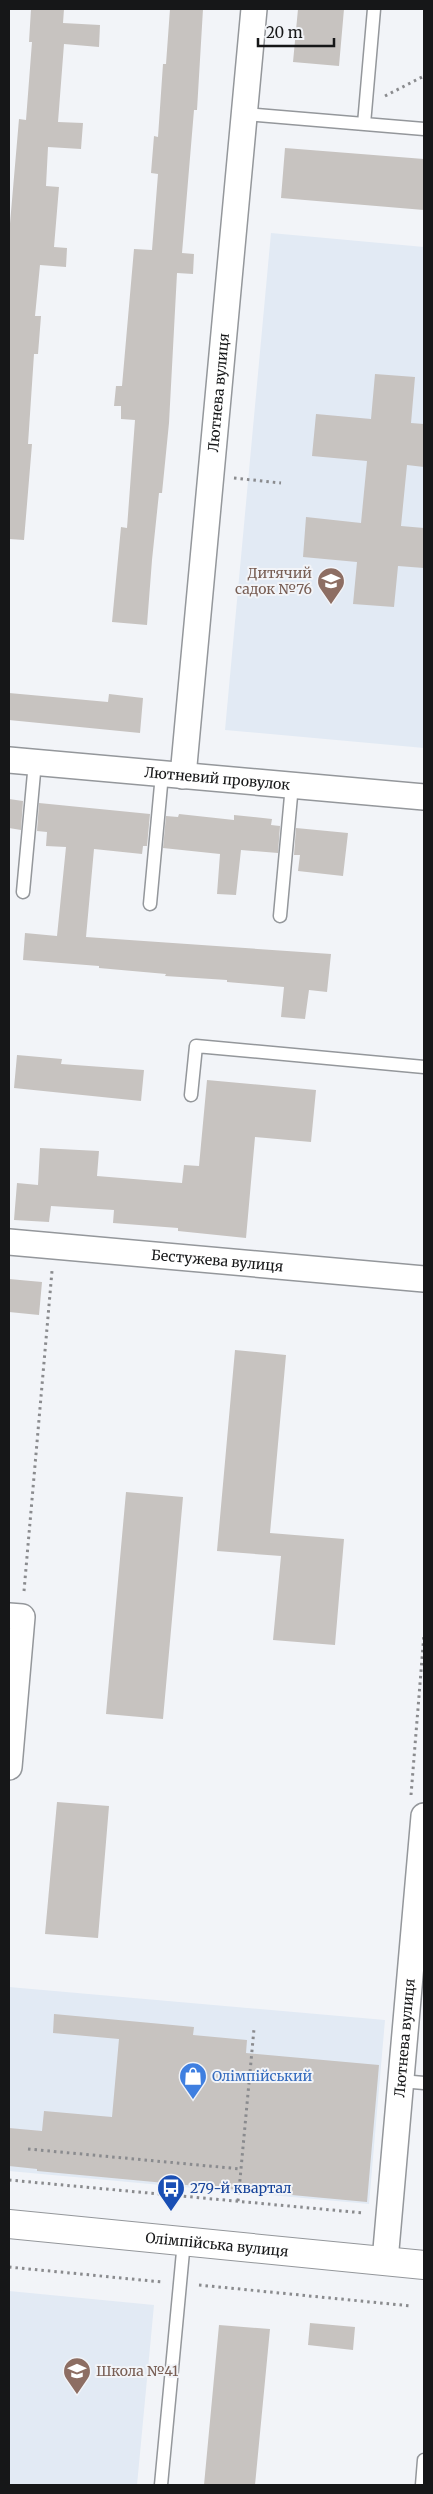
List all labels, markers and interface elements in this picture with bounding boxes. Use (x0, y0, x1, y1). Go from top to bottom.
scale bar (258, 15, 334, 47)
text: 20 m (266, 23, 303, 42)
street label: Лютнева вулиця (204, 332, 233, 453)
place label: Дитячий садок №76 (235, 564, 312, 598)
school or university icon: Дитячий садок №76 (316, 566, 346, 605)
street label: Лютневий провулок (144, 763, 291, 794)
street label: Бестужева вулиця (150, 1246, 284, 1275)
street label: Лютнева вулиця (390, 1978, 419, 2098)
shop icon: Олімпійський (178, 2061, 208, 2100)
place label: Олімпійський (212, 2067, 313, 2085)
bus stop icon: 279-й квартал (156, 2173, 186, 2212)
place label: 279-й квартал (190, 2179, 292, 2197)
street label: Олімпійська вулиця (145, 2229, 289, 2261)
school or university icon: Школа №41 (62, 2356, 92, 2395)
place label: Школа №41 (96, 2362, 178, 2380)

